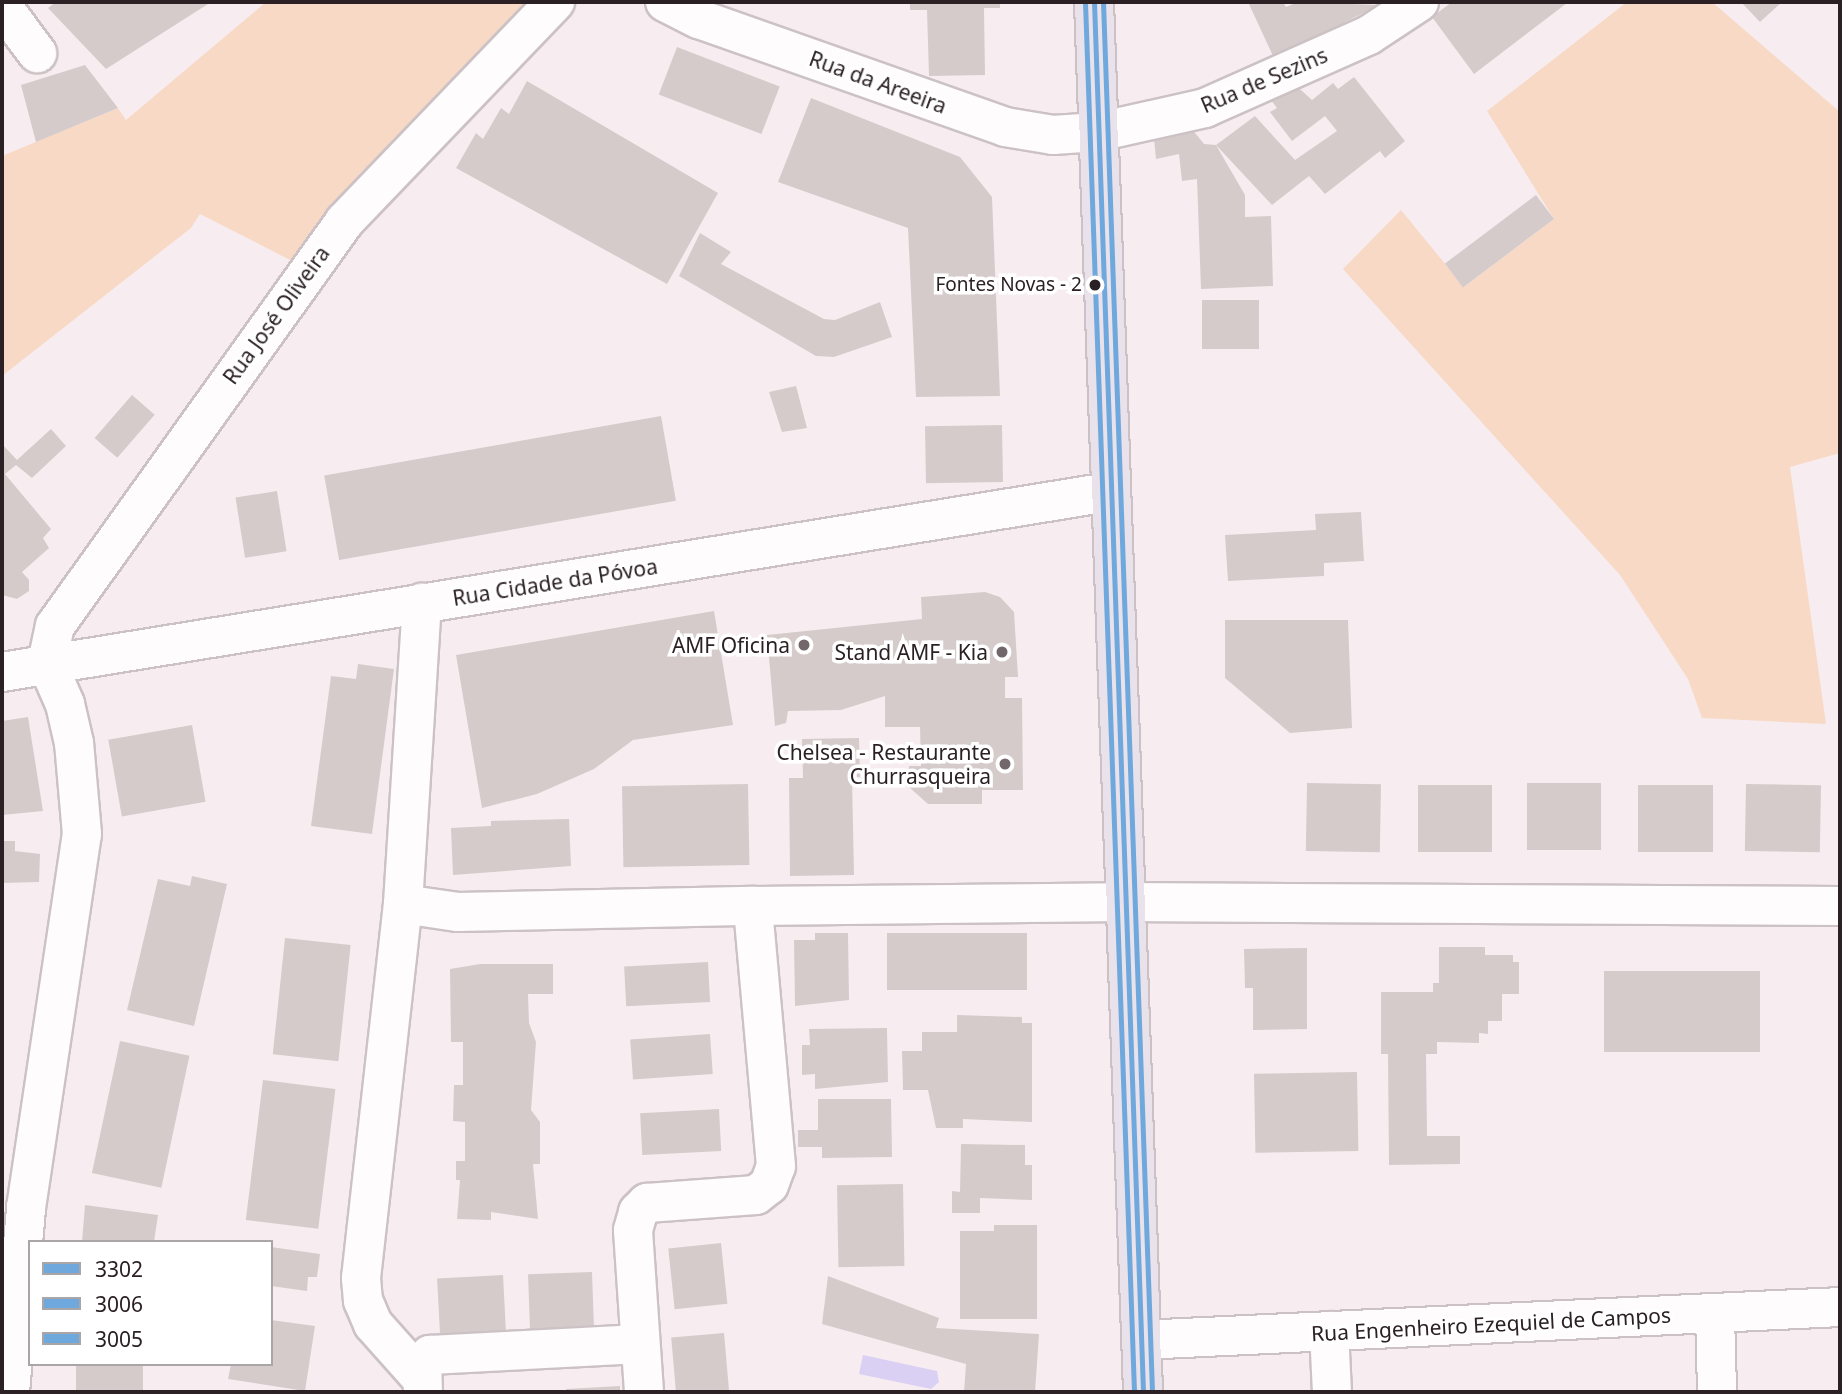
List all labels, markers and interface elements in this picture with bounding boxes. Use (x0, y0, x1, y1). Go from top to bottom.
street label: Rua de Sezins (1197, 42, 1331, 118)
street label: Rua da Areeira (806, 45, 950, 119)
street label: Rua José Oliveira (218, 241, 334, 389)
place label: Fontes Novas - 2 (935, 274, 1082, 296)
marker: Fontes Novas - 2 (1088, 278, 1102, 292)
street label: Rua Cidade da Póvoa (451, 553, 659, 611)
place label: AMF Oficina (672, 632, 790, 658)
marker: AMF Oficina (796, 637, 812, 653)
place label: Stand AMF - Kia (835, 639, 988, 665)
marker: Stand AMF - Kia (994, 644, 1010, 660)
place label: Chelsea - Restaurante Churrasqueira (776, 739, 991, 789)
marker: Chelsea - Restaurante Churrasqueira (997, 756, 1013, 772)
legend (28, 1240, 273, 1366)
text: 3302 (95, 1255, 143, 1283)
text: 3006 (95, 1290, 143, 1318)
street label: Rua Engenheiro Ezequiel de Campos (1310, 1302, 1672, 1346)
text: 3005 (95, 1325, 143, 1353)

